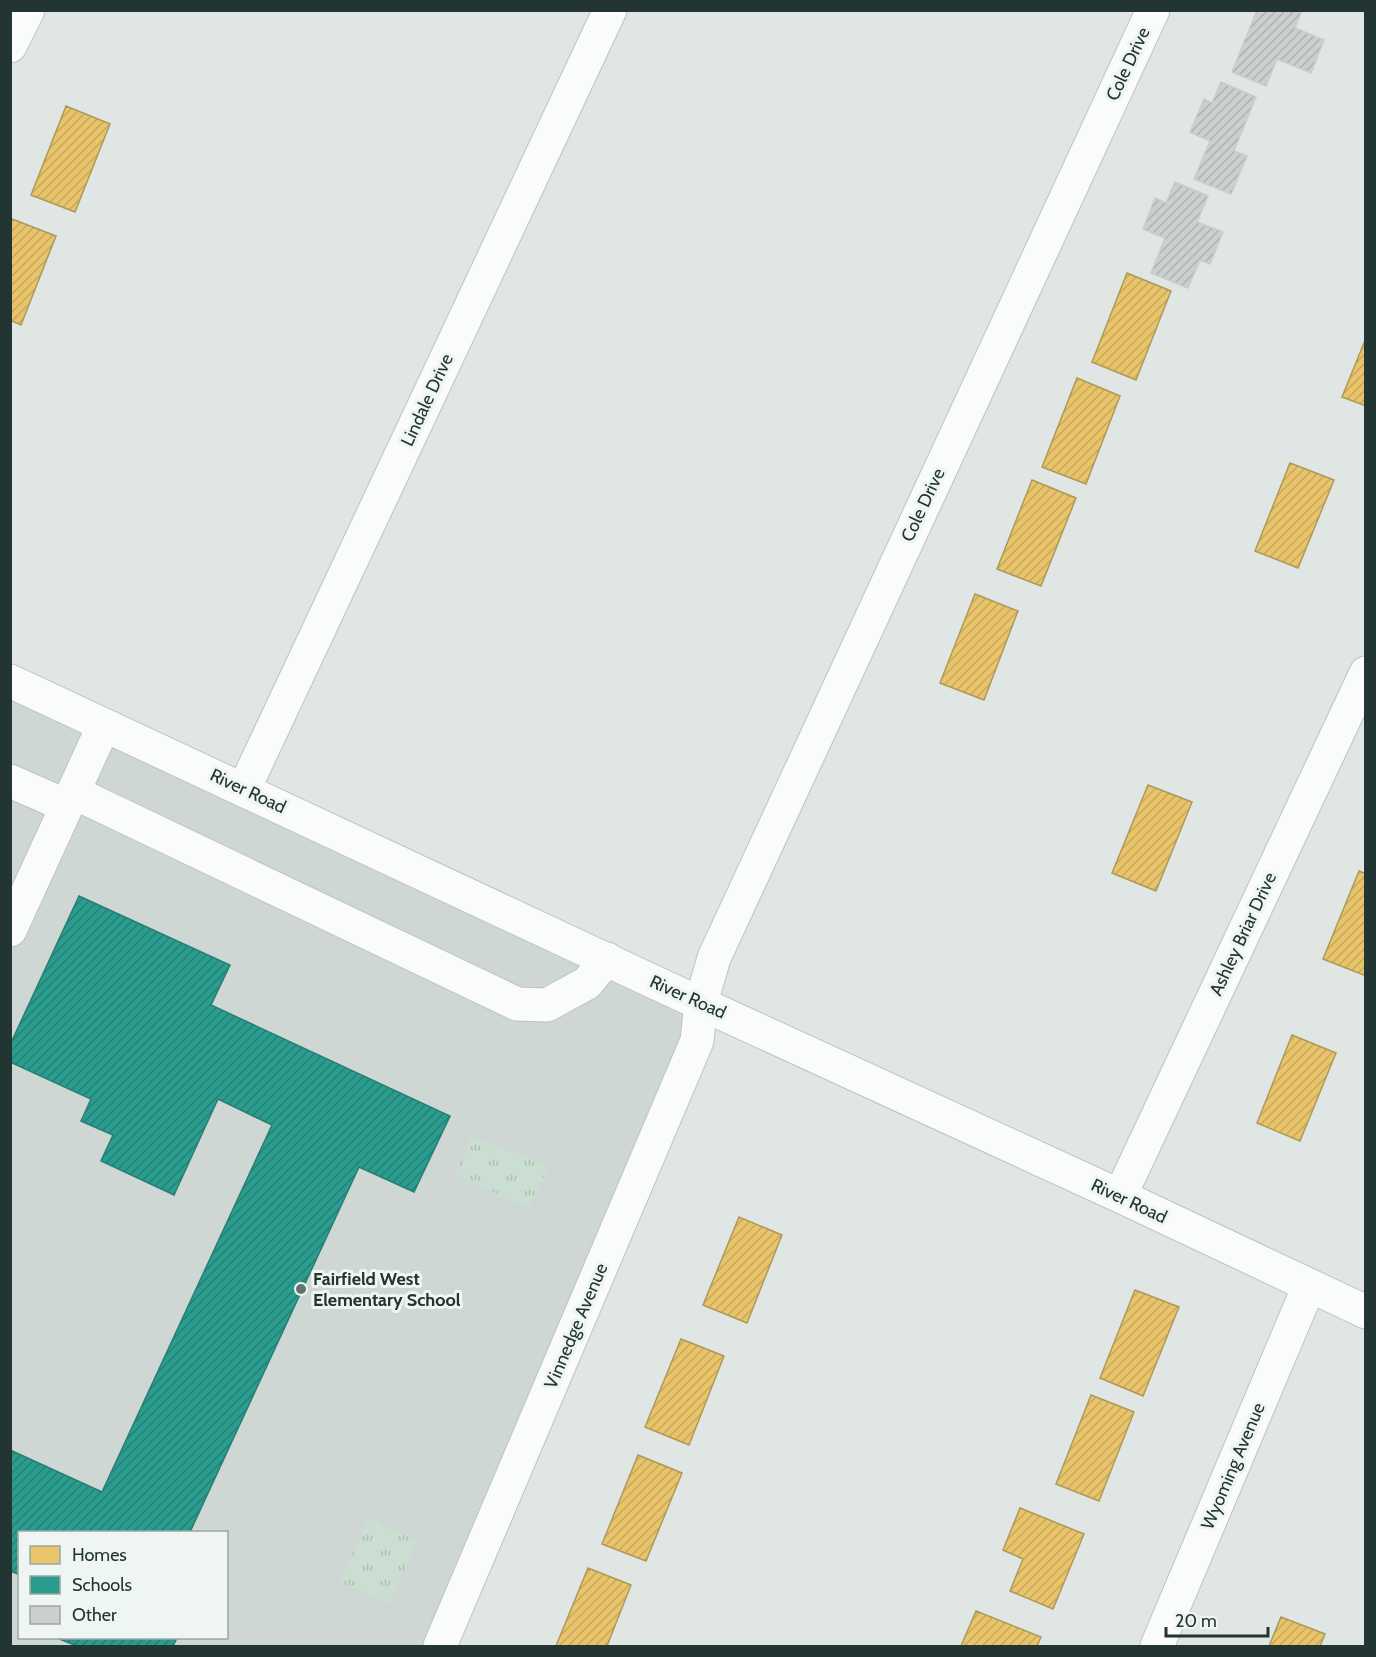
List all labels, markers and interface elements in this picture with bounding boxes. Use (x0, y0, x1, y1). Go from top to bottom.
street label: Cole Drive (1101, 24, 1155, 104)
street label: Lindale Drive (396, 350, 458, 450)
street label: Cole Drive (896, 465, 950, 545)
street label: River Road (207, 764, 289, 818)
street label: Ashley Briar Drive (1205, 869, 1281, 999)
street label: River Road (646, 970, 730, 1024)
street label: River Road (1088, 1174, 1170, 1228)
street label: Vinnedge Avenue (540, 1260, 612, 1392)
place label: Fairfield West Elementary School (313, 1268, 461, 1311)
marker: Fairfield West Elementary School (294, 1282, 308, 1296)
street label: Wyoming Avenue (1196, 1399, 1270, 1533)
legend (18, 1531, 228, 1639)
text: Homes (72, 1544, 127, 1566)
text: Schools (72, 1574, 132, 1596)
scale bar (1166, 1600, 1268, 1638)
text: Other (72, 1604, 117, 1626)
text: 20 m (1175, 1610, 1217, 1632)

